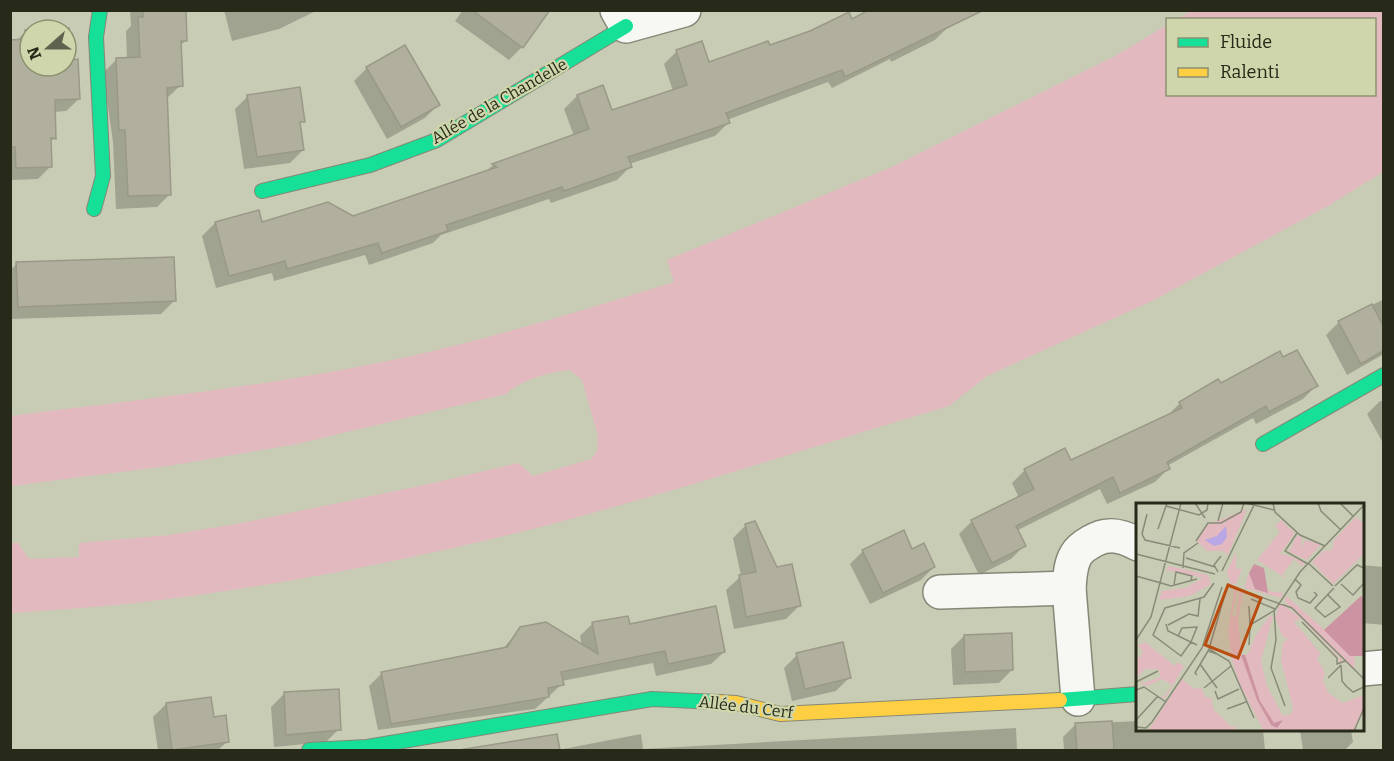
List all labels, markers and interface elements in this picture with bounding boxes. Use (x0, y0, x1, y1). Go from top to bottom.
north arrow (18, 18, 78, 78)
legend (1166, 18, 1376, 96)
text: Fluide (1220, 31, 1272, 53)
text: N (23, 44, 46, 62)
street label: Allée de la Chandelle (428, 54, 570, 148)
text: Ralenti (1220, 61, 1280, 83)
inset map (1136, 503, 1364, 731)
street label: Allée du Cerf (698, 692, 796, 722)

